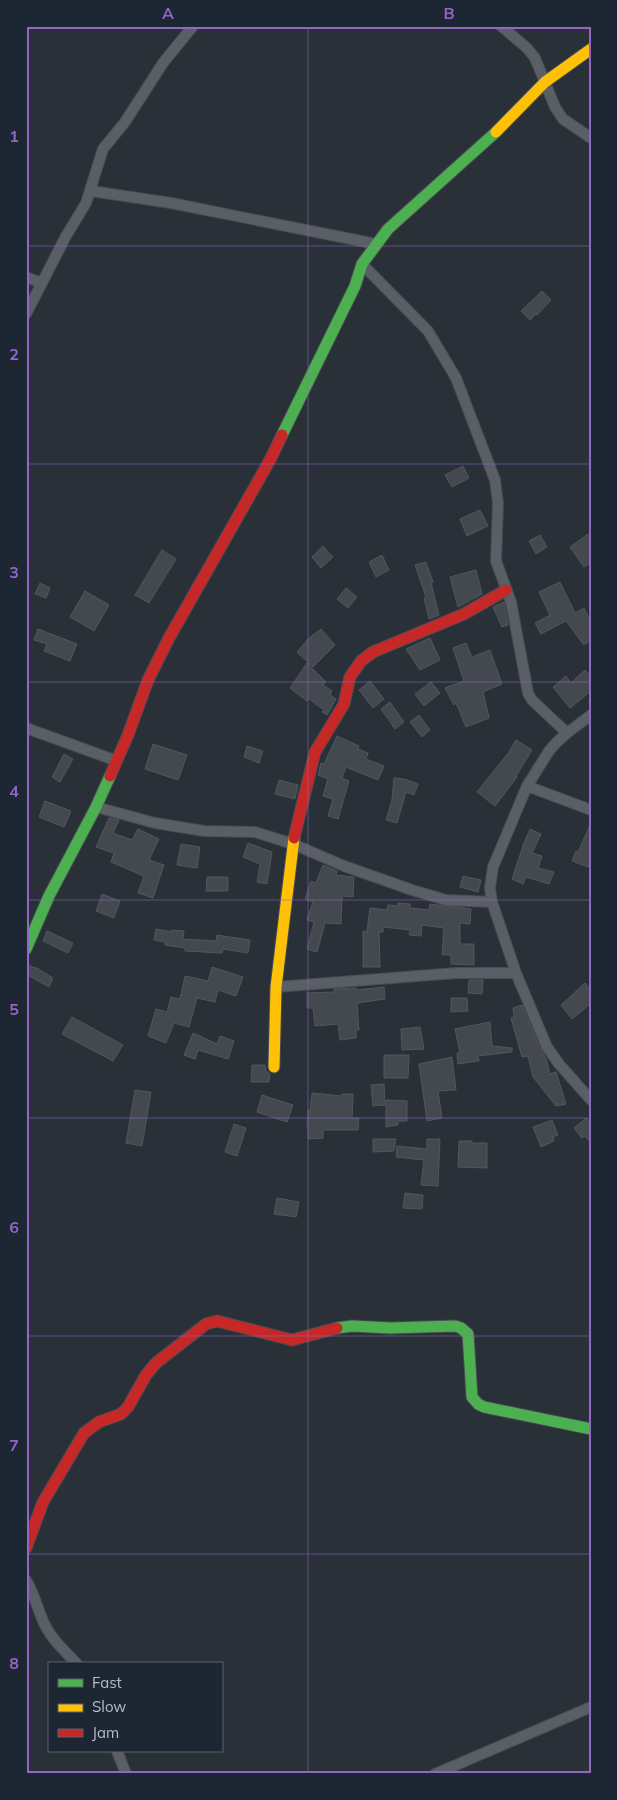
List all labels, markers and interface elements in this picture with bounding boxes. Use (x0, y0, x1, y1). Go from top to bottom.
text: A (162, 3, 174, 23)
text: B (443, 3, 455, 23)
text: 1 (9, 126, 19, 146)
text: 2 (9, 344, 19, 364)
text: 3 (9, 562, 19, 582)
text: 4 (9, 781, 19, 801)
text: 5 (9, 999, 19, 1019)
text: 6 (9, 1217, 19, 1237)
text: 7 (9, 1435, 19, 1455)
text: 8 (9, 1653, 19, 1673)
legend (48, 1662, 222, 1752)
text: Fast (92, 1673, 122, 1692)
text: Slow (92, 1697, 126, 1716)
text: Jam (92, 1723, 119, 1742)

